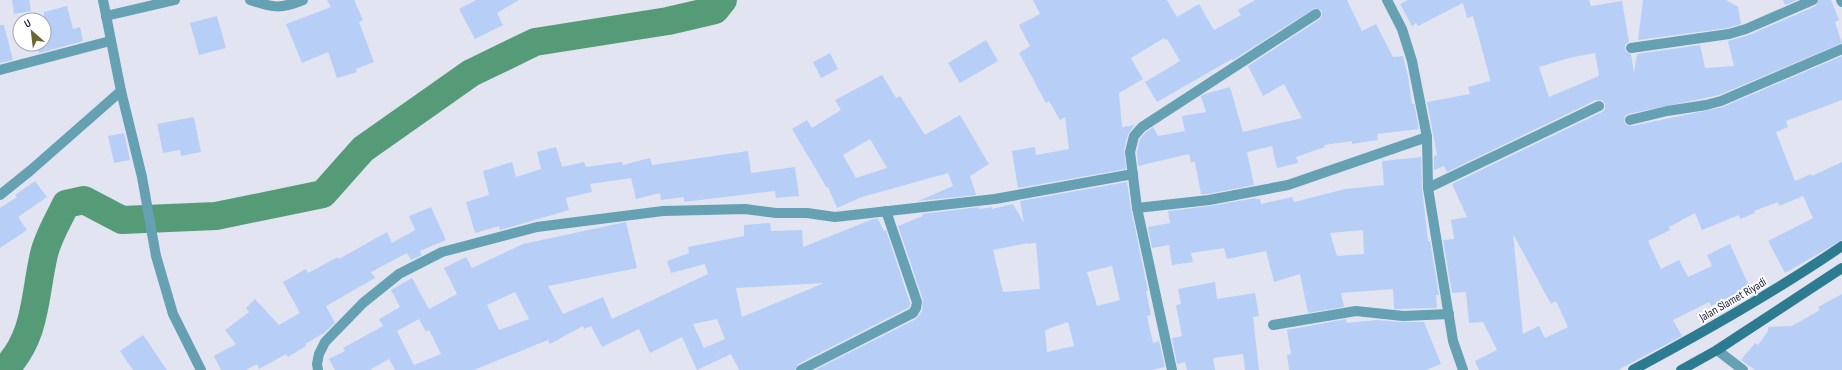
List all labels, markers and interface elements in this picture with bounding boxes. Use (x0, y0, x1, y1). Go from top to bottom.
north arrow (12, 12, 52, 52)
text: U (22, 16, 33, 31)
street label: Jalan Slamet Riyadi (1696, 275, 1769, 326)

